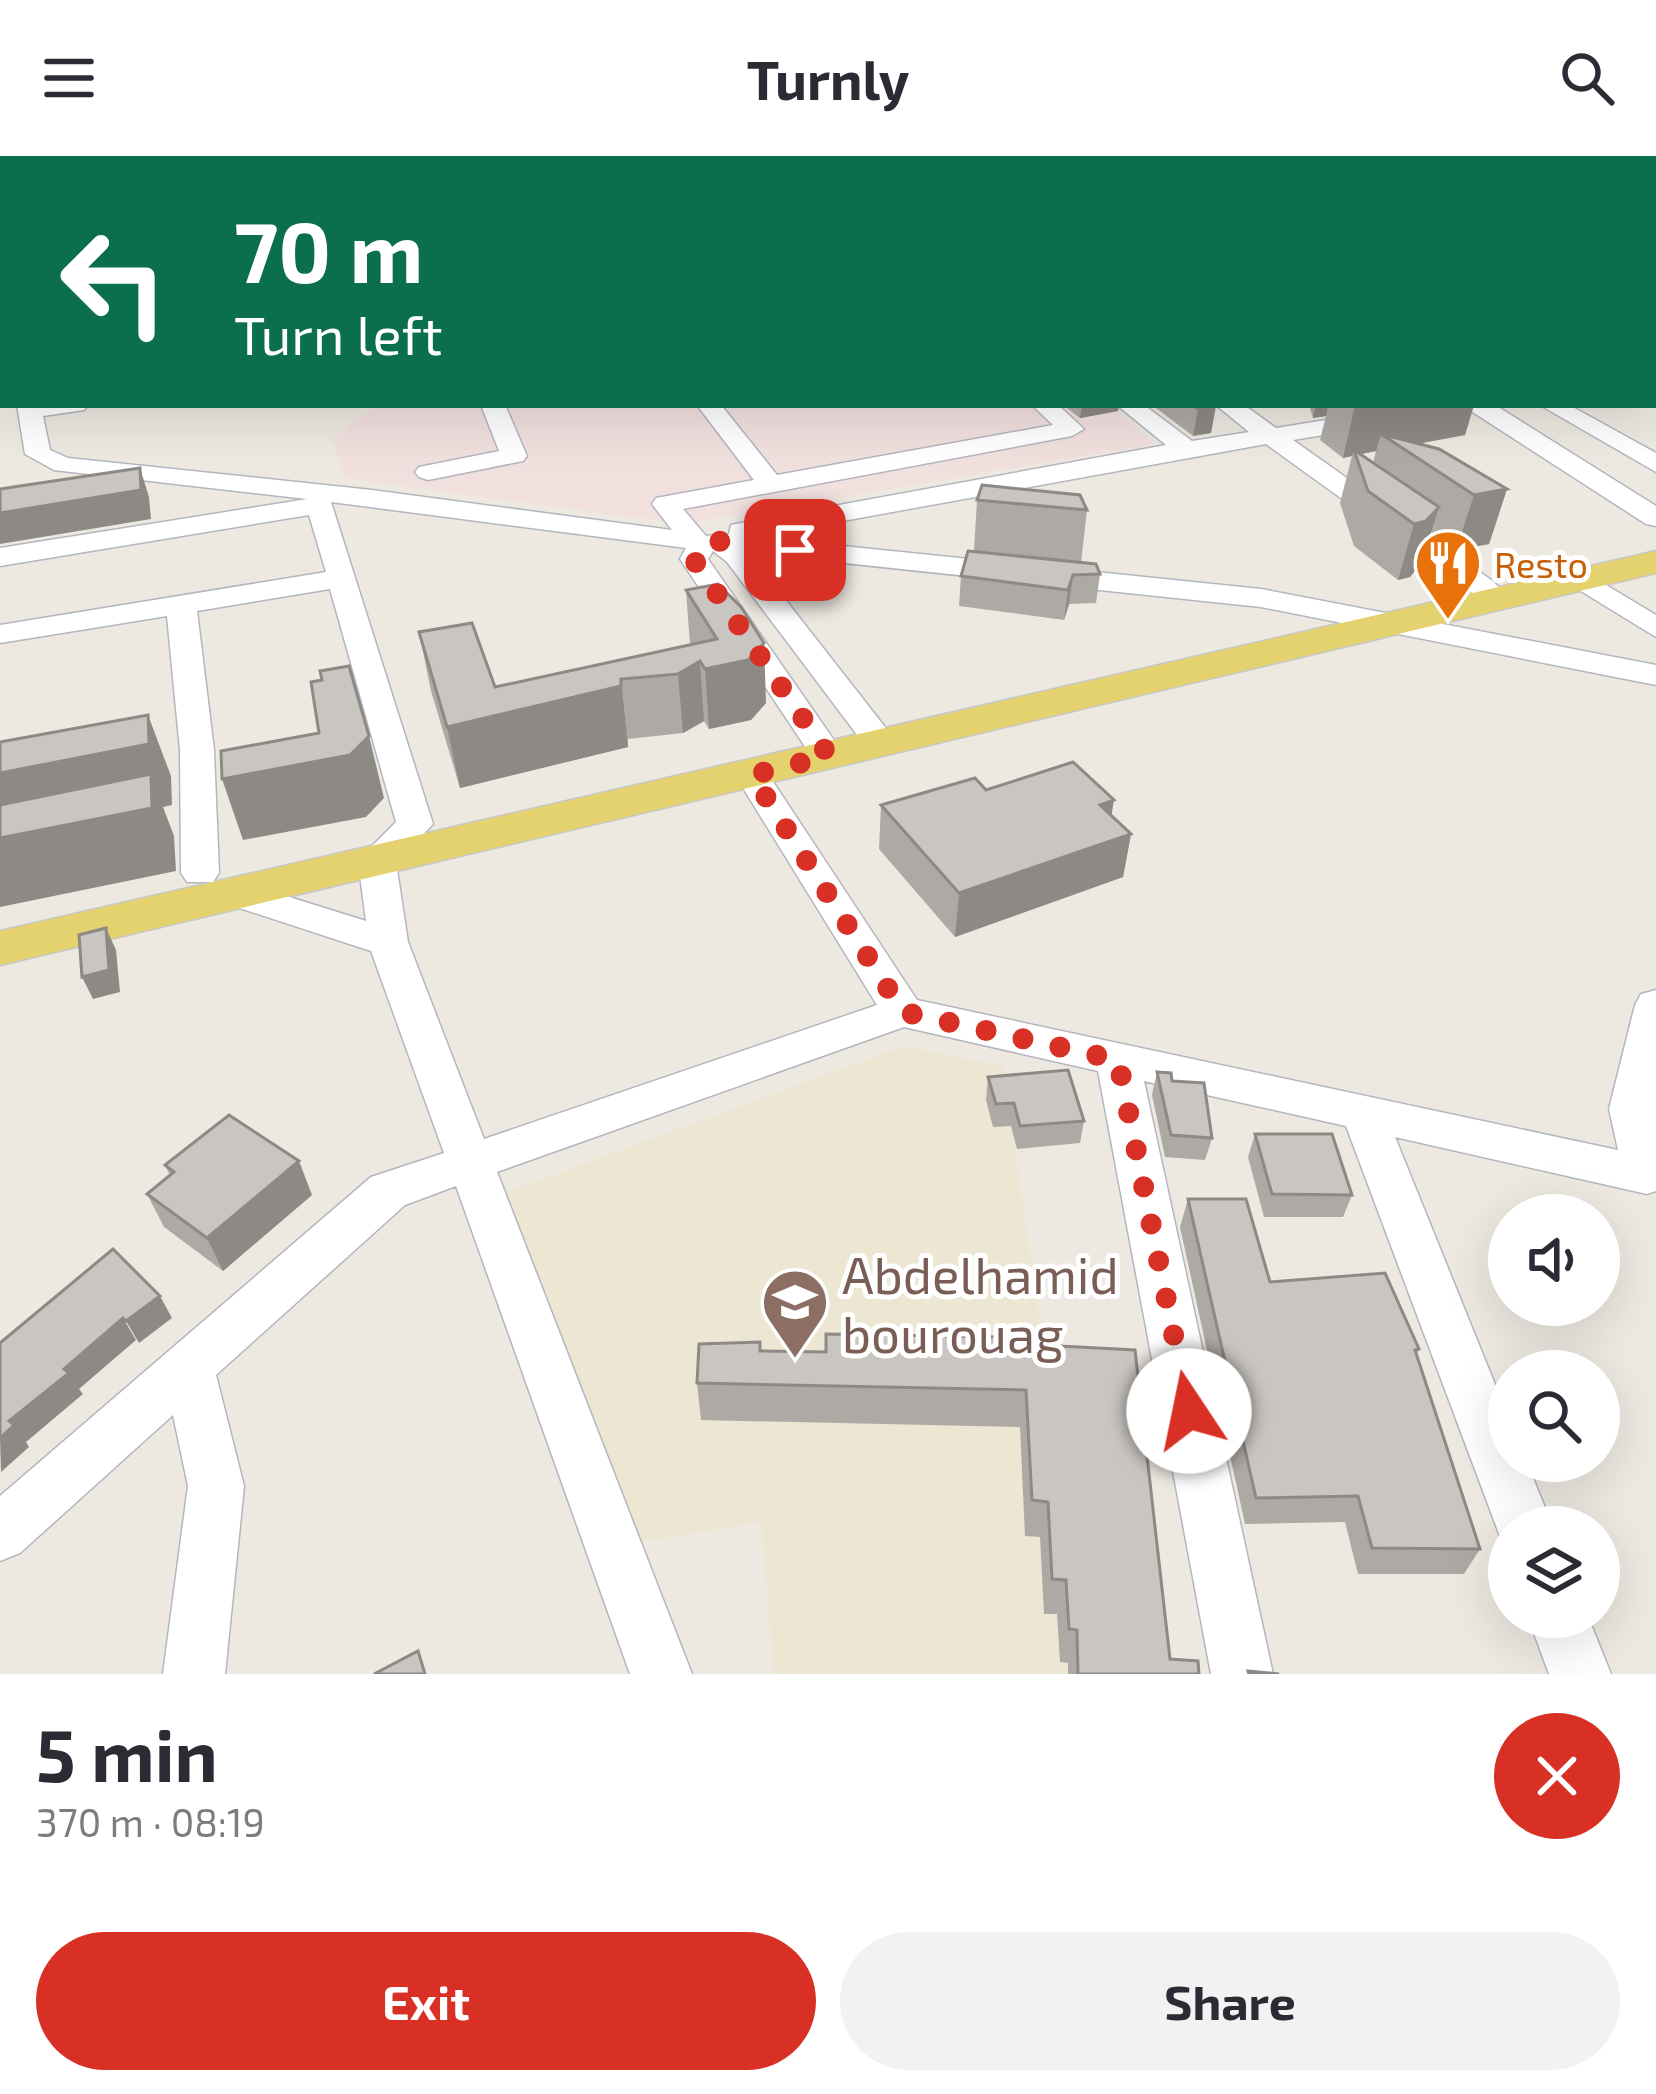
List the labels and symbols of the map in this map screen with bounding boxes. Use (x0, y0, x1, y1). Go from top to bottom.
pin (744, 499, 846, 601)
restaurant icon: Resto (1413, 528, 1483, 622)
place label: Resto (1494, 542, 1588, 585)
place label: Abdelhamid bourouag (842, 1243, 1119, 1363)
school or university icon: Abdelhamid bourouag (760, 1267, 830, 1361)
position arrow (1126, 1348, 1252, 1474)

